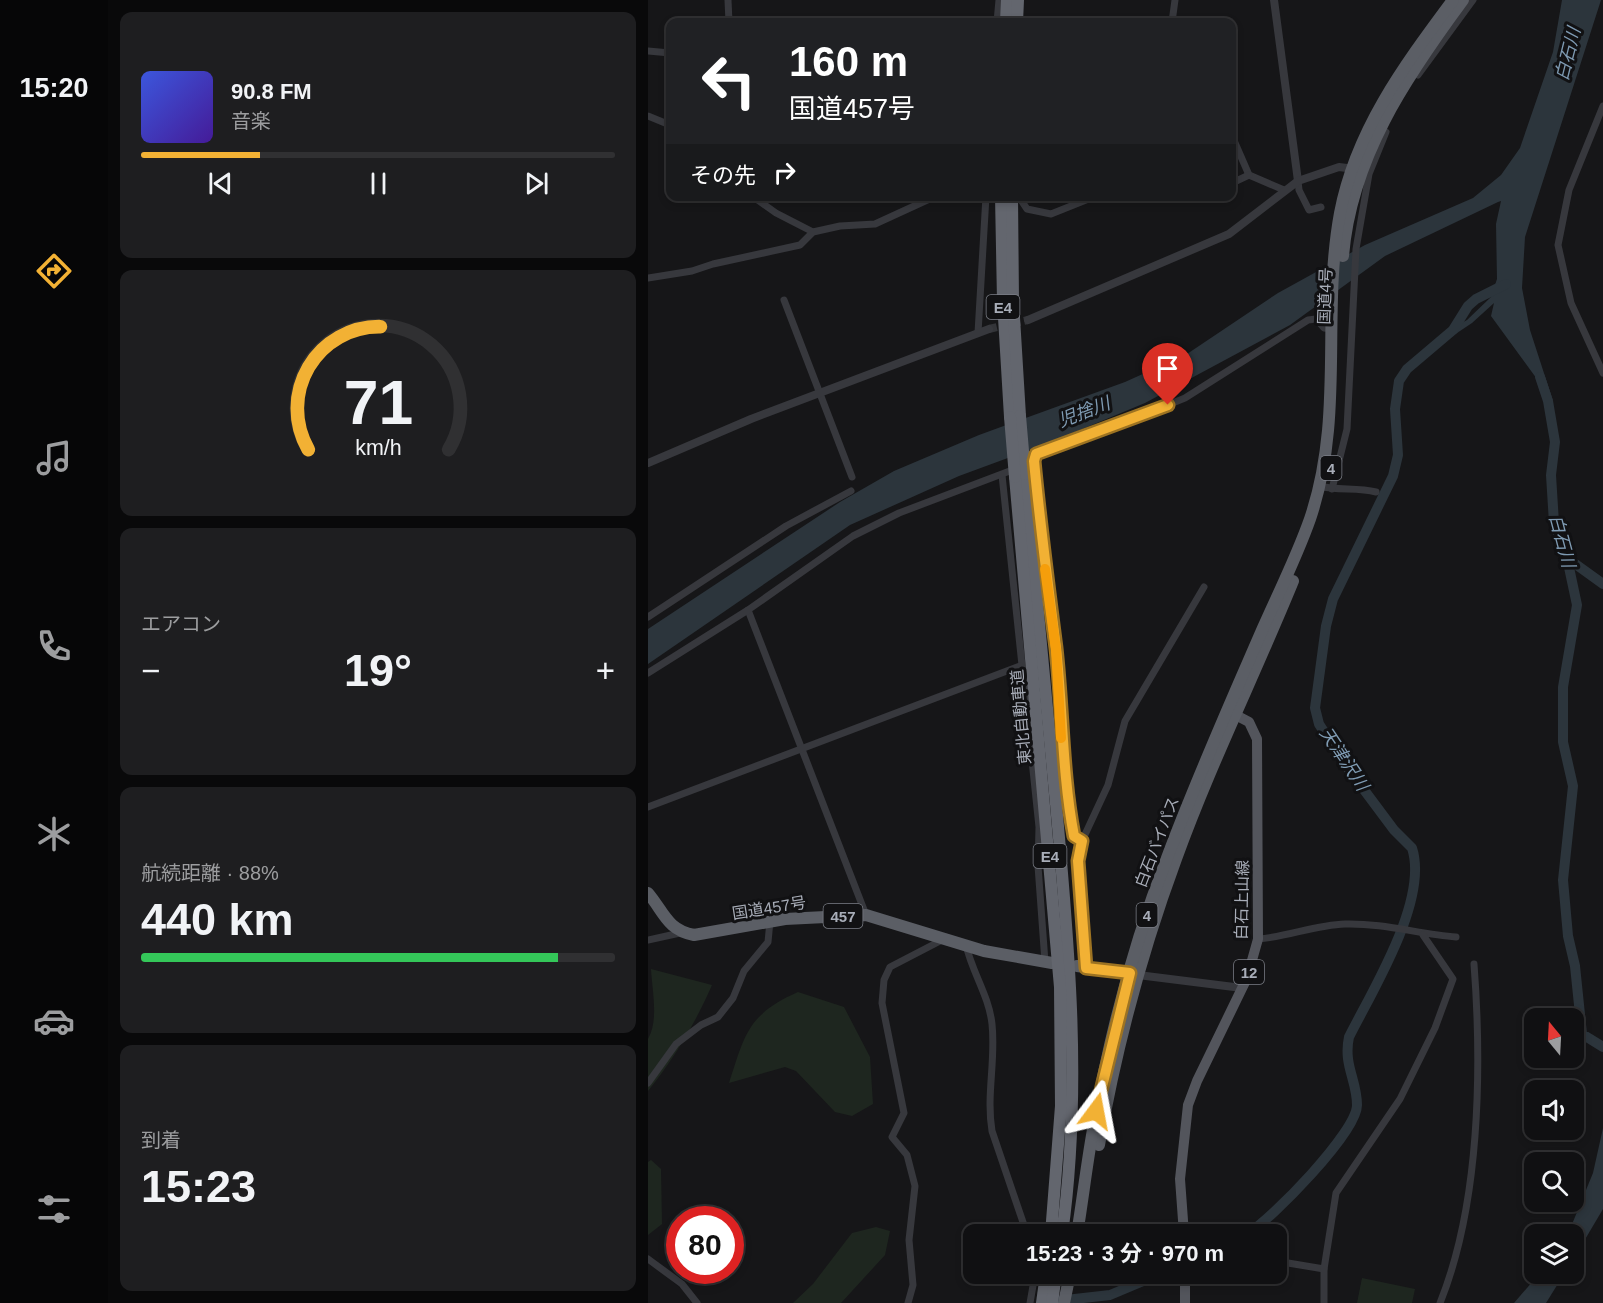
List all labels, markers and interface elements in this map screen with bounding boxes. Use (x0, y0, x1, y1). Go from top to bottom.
water label: 白石川 (1552, 23, 1585, 83)
text: 160 m (789, 38, 908, 85)
icon: left (690, 42, 768, 120)
text: 15:20 (19, 73, 89, 103)
text: 90.8 FM (231, 79, 312, 104)
text: 国道457号 (789, 94, 915, 124)
text: 音楽 (231, 110, 271, 132)
icon: right (768, 156, 801, 189)
text: その先 (690, 163, 756, 188)
icon: previous (204, 167, 237, 200)
icon: pause (362, 167, 395, 200)
icon: next (520, 167, 553, 200)
icon: directions (33, 250, 75, 292)
street label: 国道4号 (1316, 267, 1334, 325)
road number: E4 (986, 295, 1020, 319)
pin (1142, 343, 1193, 405)
icon: arrive (1151, 352, 1184, 385)
text: 71 (343, 368, 413, 437)
water label: 児捨川 (1055, 392, 1115, 431)
icon: music (33, 437, 75, 479)
text: km/h (355, 437, 401, 461)
road number: 4 (1320, 456, 1342, 480)
water label: 白石川 (1545, 512, 1579, 572)
text: エアコン (141, 613, 221, 635)
icon: phone (33, 625, 75, 667)
text: 19° (344, 645, 412, 696)
text: − (141, 652, 160, 689)
text: + (596, 652, 615, 689)
street label: 東北自動車道 (1008, 668, 1034, 766)
water label: 天津沢川 (1316, 724, 1374, 796)
street label: 白石バイパス (1132, 794, 1182, 890)
icon: climate (33, 813, 75, 855)
road number: E4 (1034, 844, 1066, 868)
street label: 白石上山線 (1233, 860, 1251, 940)
text: 航続距離 · 88% (141, 862, 279, 884)
text: 440 km (141, 894, 294, 945)
street label: 国道457号 (731, 894, 807, 922)
road number: 4 (1136, 903, 1158, 927)
road number: 457 (824, 904, 862, 928)
road number: 12 (1234, 960, 1264, 984)
icon: car (33, 1000, 75, 1042)
north arrow (1524, 1008, 1584, 1068)
map controls (1524, 1008, 1584, 1284)
position arrow (1064, 1079, 1128, 1143)
button: sound (1524, 1080, 1584, 1140)
text: 到着 (141, 1129, 181, 1151)
button: search (1524, 1152, 1584, 1212)
text: 15:23 (141, 1161, 256, 1212)
icon: filters (33, 1188, 75, 1230)
speed limit sign: 80 (666, 1206, 744, 1284)
button: layers (1524, 1224, 1584, 1284)
text: 15:23 · 3 分 · 970 m (1026, 1241, 1224, 1266)

